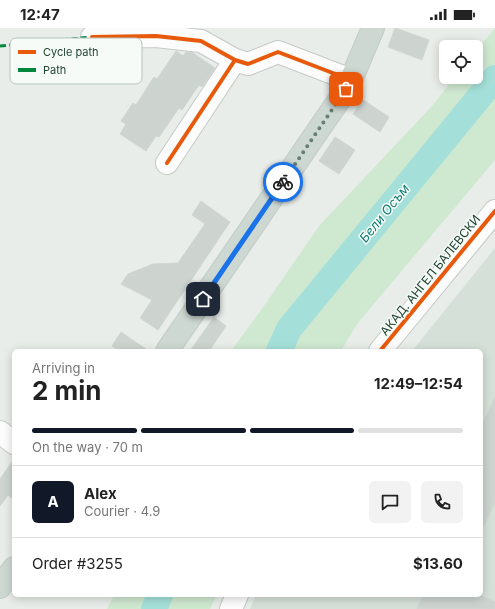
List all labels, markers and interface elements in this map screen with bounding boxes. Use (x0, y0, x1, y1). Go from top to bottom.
text: 12:47 (20, 5, 60, 24)
legend (10, 38, 142, 84)
map controls (439, 40, 483, 84)
button: locate (439, 40, 483, 84)
text: Cycle path (43, 45, 99, 59)
text: Path (43, 63, 66, 77)
pin (329, 72, 363, 106)
icon: bag (335, 78, 357, 100)
courier (263, 162, 303, 202)
icon: bike (272, 171, 294, 193)
water label: Бели Осъм (356, 181, 412, 245)
street label: АКАД. АНГЕЛ БАЛЕВСКИ (377, 212, 483, 338)
pin (186, 282, 220, 316)
icon: home (192, 288, 214, 310)
text: Arriving in (32, 360, 95, 376)
text: 12:49–12:54 (374, 374, 463, 393)
text: 2 min (32, 375, 102, 406)
text: On the way · 70 m (32, 439, 143, 455)
button: chat (369, 481, 411, 523)
button: phone (421, 481, 463, 523)
text: Alex (84, 484, 117, 503)
text: A (47, 492, 59, 511)
text: Courier · 4.9 (84, 503, 160, 519)
text: Order #3255 (32, 554, 123, 573)
text: $13.60 (413, 554, 463, 573)

